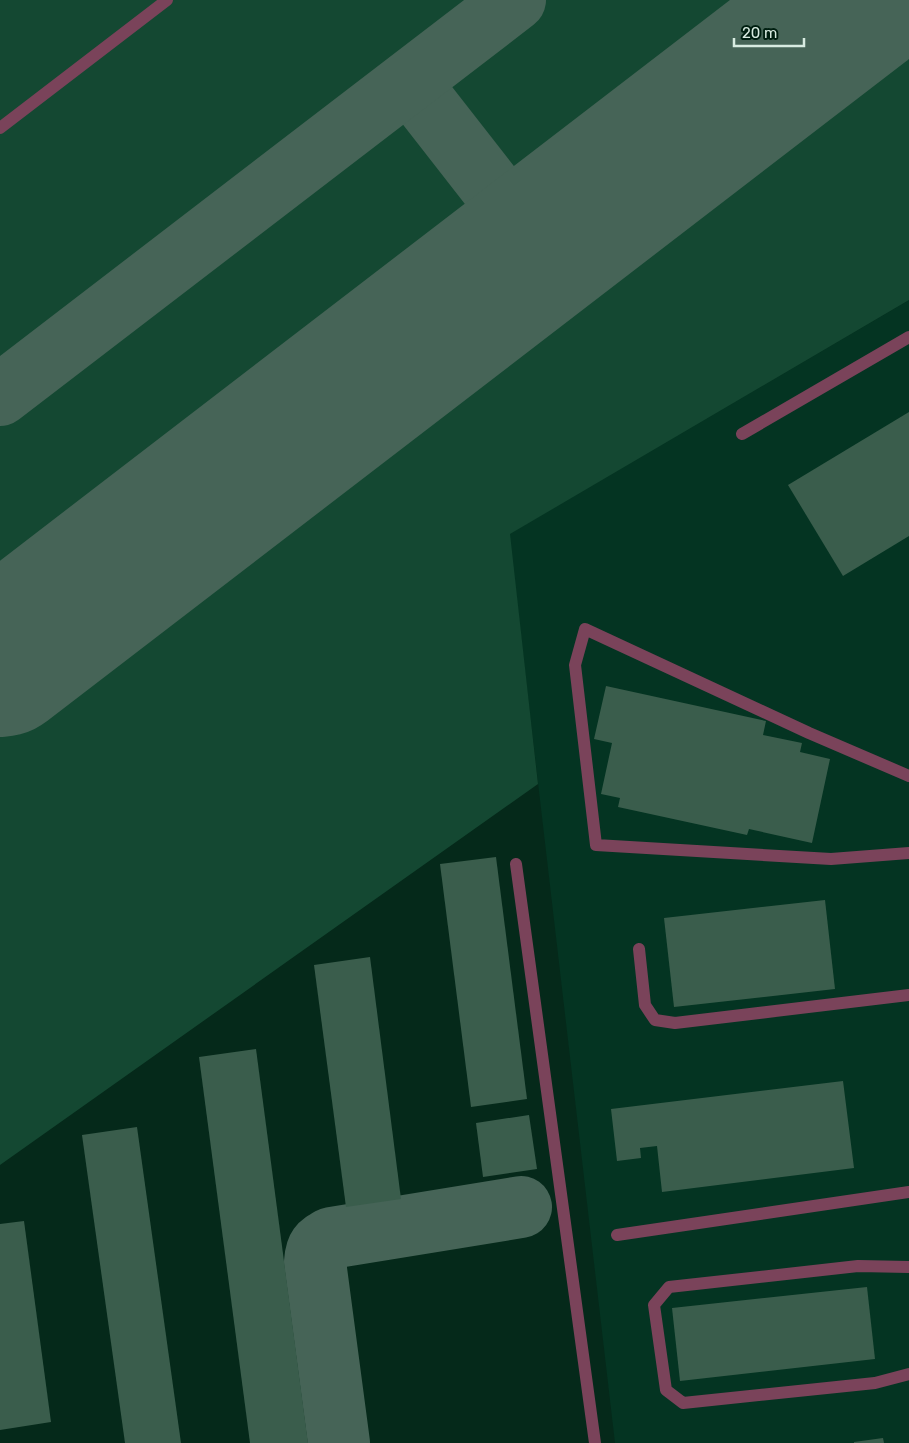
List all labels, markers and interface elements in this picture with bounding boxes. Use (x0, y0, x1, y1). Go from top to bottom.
scale bar (734, 15, 804, 47)
text: 20 m (742, 24, 777, 42)

